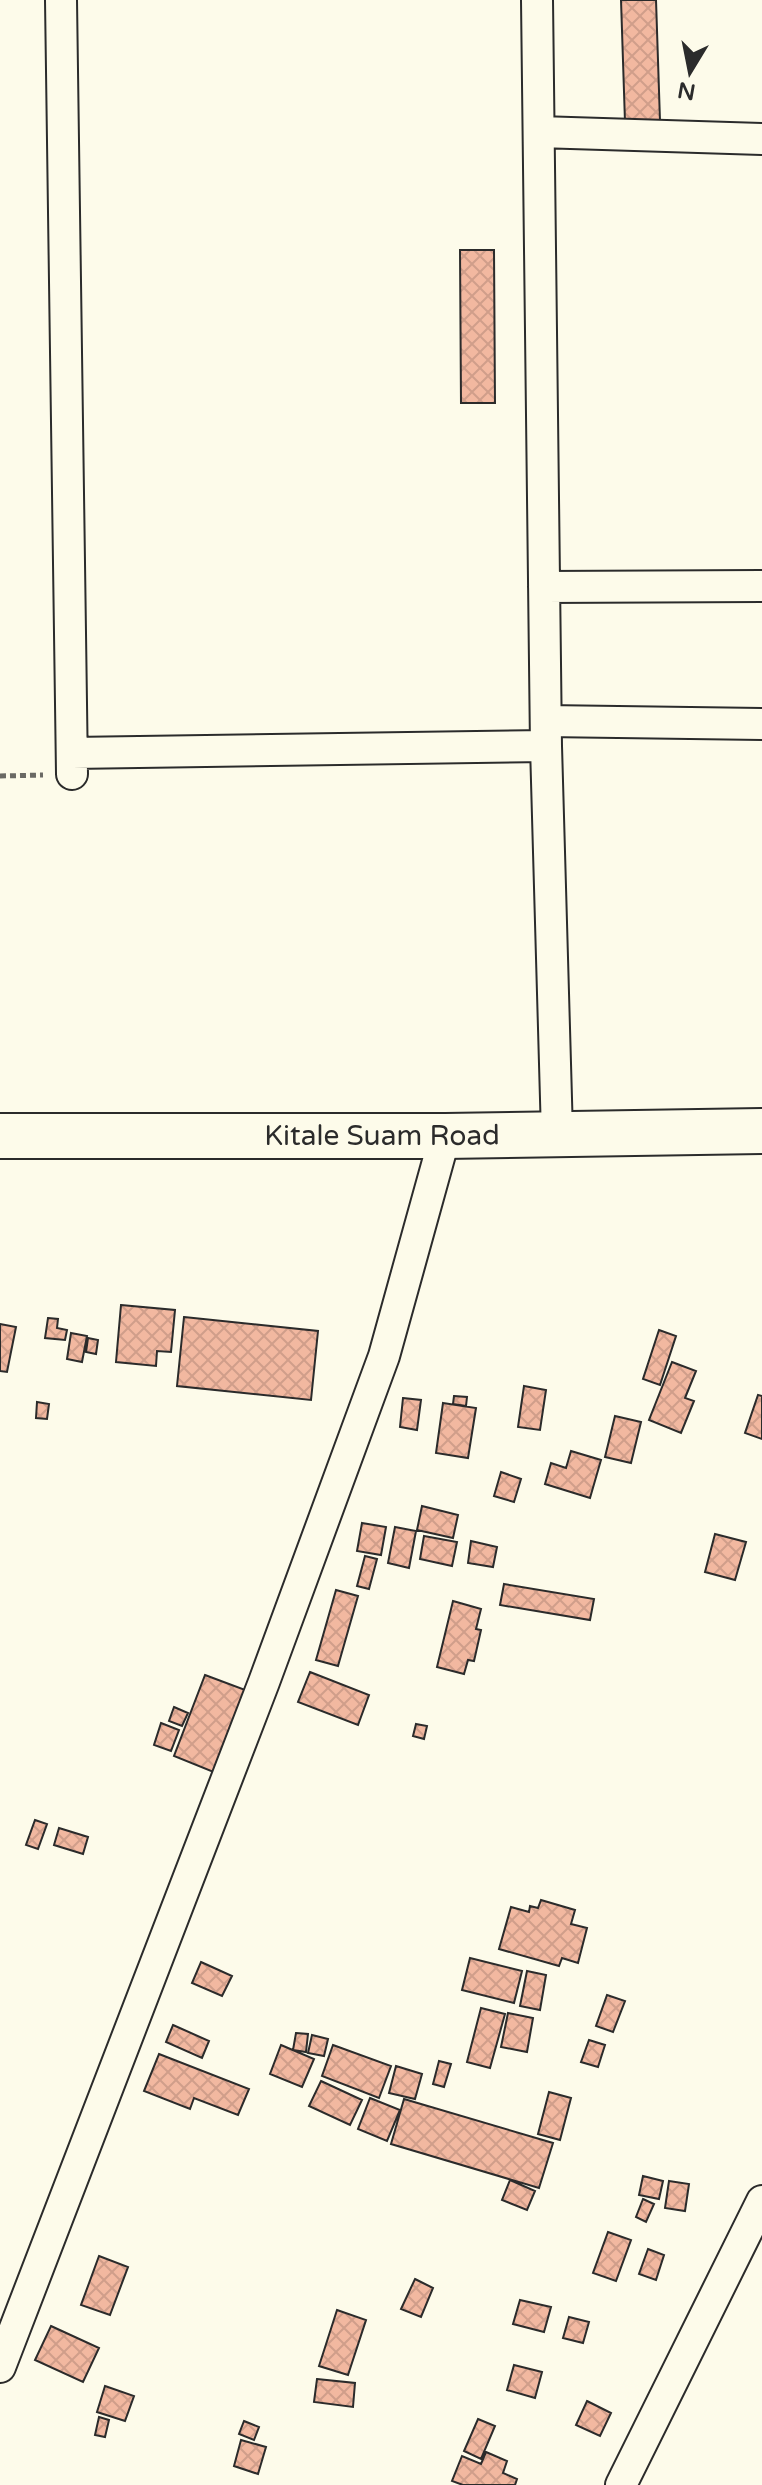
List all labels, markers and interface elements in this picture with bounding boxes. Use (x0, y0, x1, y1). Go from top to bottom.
north arrow (650, 32, 730, 112)
text: N (676, 76, 698, 105)
street label: Kitale Suam Road (264, 1118, 500, 1153)

